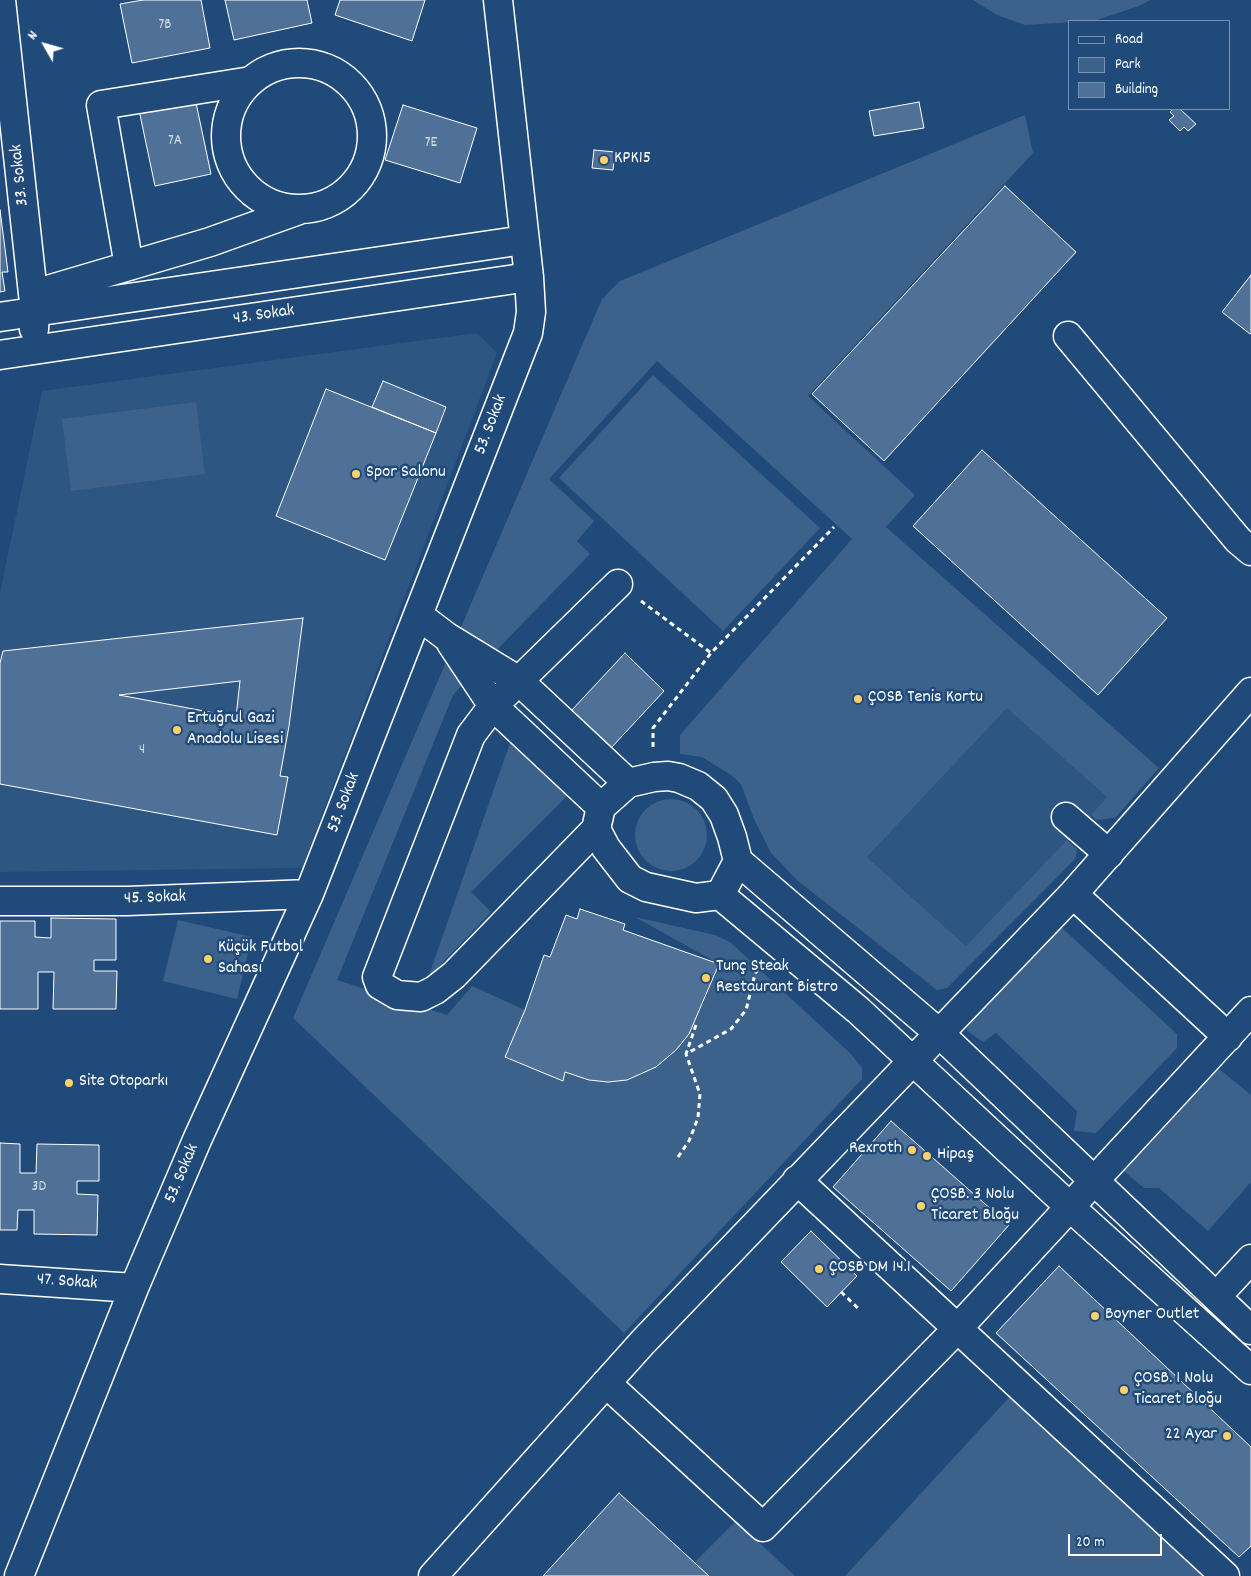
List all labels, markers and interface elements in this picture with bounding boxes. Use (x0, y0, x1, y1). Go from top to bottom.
house number: 7B (159, 17, 171, 35)
north arrow (20, 20, 70, 70)
legend (1068, 20, 1231, 110)
text: N (23, 27, 43, 45)
text: Road (1115, 29, 1143, 51)
text: Park (1115, 54, 1141, 76)
text: Building (1115, 79, 1158, 101)
house number: 7A (168, 133, 182, 151)
house number: 7E (425, 135, 437, 153)
street label: 33. Sokak (7, 143, 35, 207)
place label: KPK15 (614, 149, 651, 171)
marker: KPK15 (598, 154, 610, 166)
street label: 43. Sokak (232, 301, 296, 331)
street label: 53. Sokak (471, 392, 513, 458)
place label: Spor Salonu (366, 463, 446, 485)
marker: Spor Salonu (350, 468, 362, 480)
place label: ÇOSB Tenis Kortu (868, 688, 983, 710)
marker: ÇOSB Tenis Kortu (852, 693, 864, 705)
place label: Ertuğrul Gazi Anadolu Lisesi (187, 709, 283, 752)
marker: Ertuğrul Gazi Anadolu Lisesi (171, 724, 183, 736)
house number: 4 (139, 742, 145, 760)
street label: 53. Sokak (324, 770, 366, 836)
street label: 45. Sokak (124, 887, 186, 911)
place label: Küçük Futbol Sahası (218, 938, 303, 981)
marker: Küçük Futbol Sahası (202, 953, 214, 965)
place label: Tunç Steak Restaurant Bistro (716, 957, 838, 1000)
marker: Tunç Steak Restaurant Bistro (700, 972, 712, 984)
place label: Site Otoparkı (79, 1072, 168, 1094)
marker: Site Otoparkı (63, 1077, 75, 1089)
place label: Rexroth (849, 1139, 902, 1161)
street label: 53. Sokak (161, 1141, 205, 1207)
marker: Rexroth (906, 1144, 918, 1156)
place label: Hipaş (937, 1145, 974, 1167)
marker: Hipaş (921, 1150, 933, 1162)
house number: 3D (32, 1179, 46, 1197)
place label: ÇOSB. 3 Nolu Ticaret Bloğu (931, 1185, 1019, 1228)
marker: ÇOSB. 3 Nolu Ticaret Bloğu (915, 1200, 927, 1212)
place label: ÇOSB DM 14.1 (829, 1258, 911, 1280)
marker: ÇOSB DM 14.1 (813, 1263, 825, 1275)
street label: 47. Sokak (36, 1270, 98, 1296)
place label: Boyner Outlet (1105, 1305, 1199, 1327)
marker: Boyner Outlet (1089, 1310, 1101, 1322)
place label: ÇOSB. 1 Nolu Ticaret Bloğu (1134, 1369, 1222, 1412)
marker: ÇOSB. 1 Nolu Ticaret Bloğu (1118, 1384, 1130, 1396)
place label: 22 Ayar (1165, 1425, 1217, 1447)
marker: 22 Ayar (1221, 1430, 1233, 1442)
scale bar (1071, 1524, 1165, 1556)
text: 20 m (1076, 1532, 1104, 1554)

